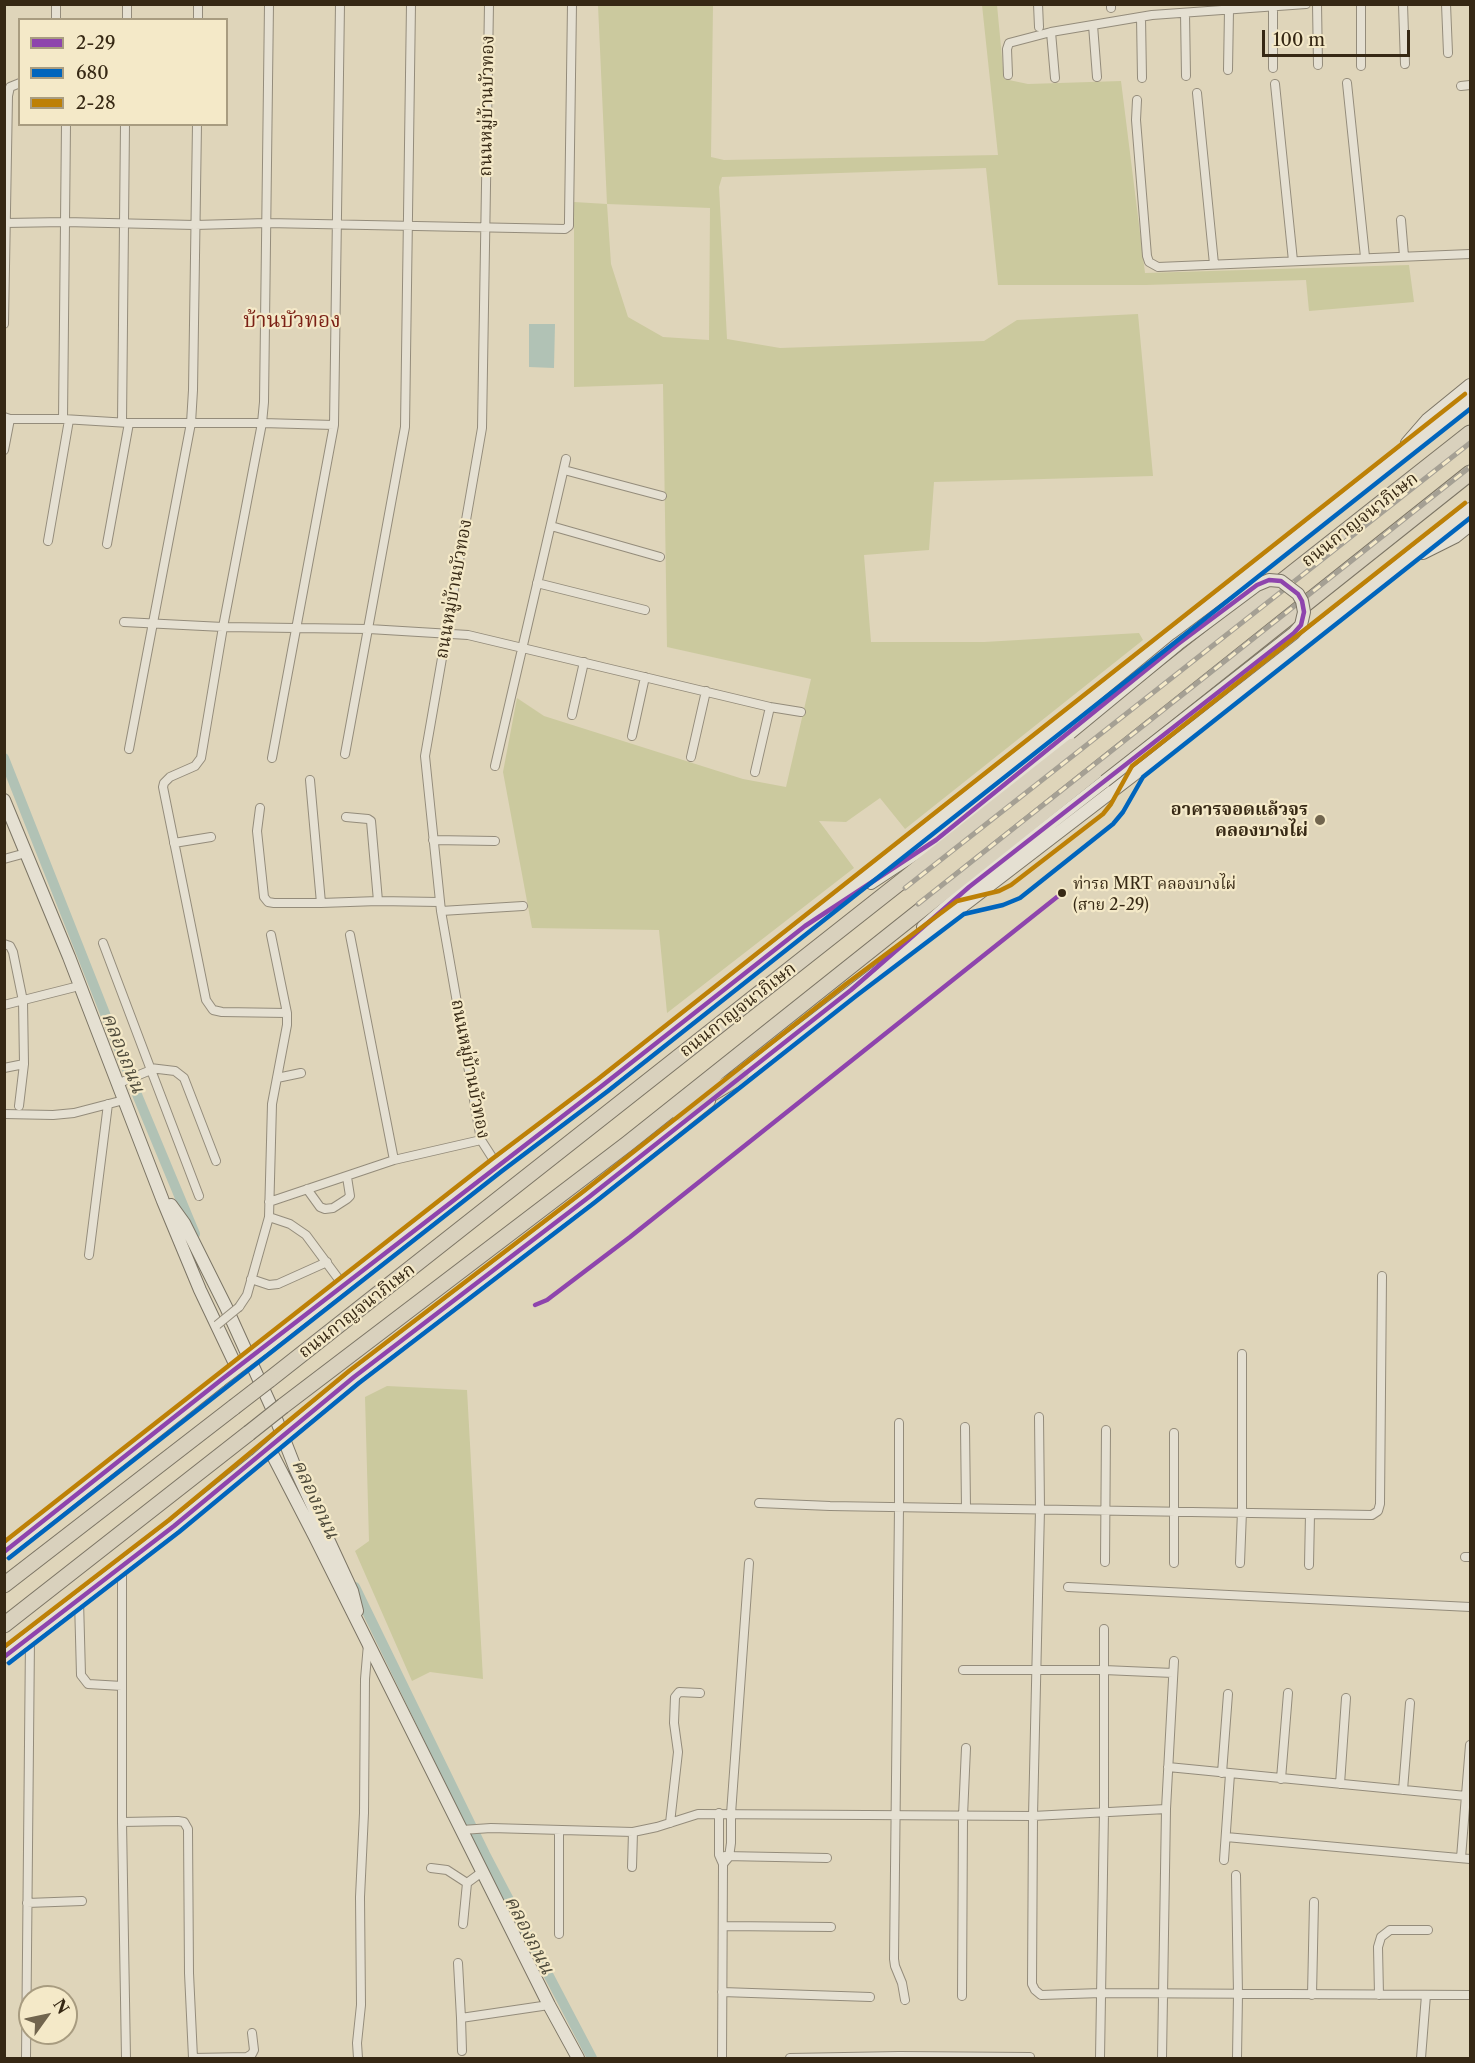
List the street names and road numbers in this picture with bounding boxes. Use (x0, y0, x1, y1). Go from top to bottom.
street label: ถนนหมู่บ้านบัวทอง (475, 35, 499, 177)
street label: ถนนกาญจนาภิเษก (1297, 468, 1423, 572)
street label: ถนนหมู่บ้านบัวทอง (431, 517, 477, 661)
street label: ถนนกาญจนาภิเษก (675, 958, 801, 1062)
street label: ถนนหมู่บ้านบัวทอง (446, 997, 494, 1141)
street label: ถนนกาญจนาภิเษก (294, 1259, 420, 1363)

